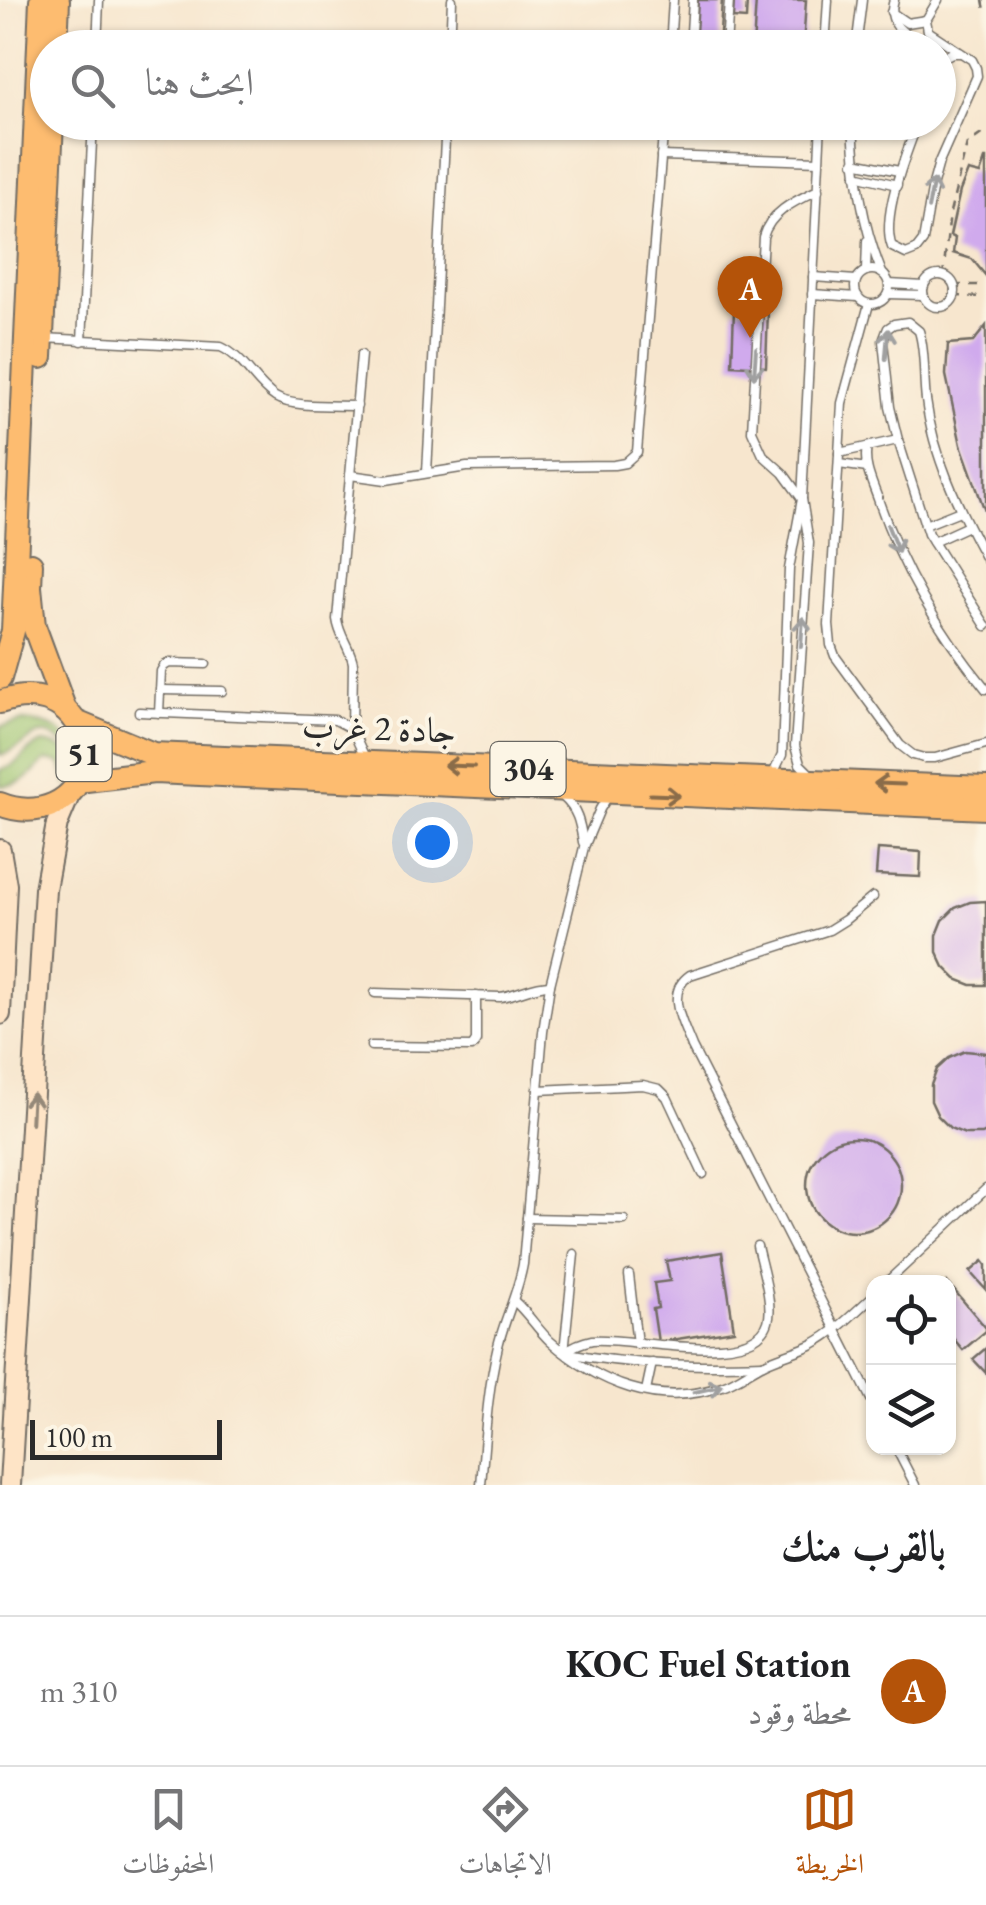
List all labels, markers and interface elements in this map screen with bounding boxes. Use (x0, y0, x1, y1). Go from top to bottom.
search box (30, 30, 956, 140)
text: ابحث هنا (145, 57, 254, 106)
icon: search (65, 58, 120, 113)
one-way arrow (922, 178, 941, 211)
pin: A (718, 255, 782, 338)
one-way arrow (878, 329, 897, 361)
one-way arrow (745, 347, 764, 379)
one-way arrow (885, 523, 903, 554)
one-way arrow (793, 616, 812, 648)
street label: جادة 2 غرب (301, 702, 457, 755)
road number: 51 (56, 727, 112, 781)
road number: 304 (490, 742, 566, 796)
one-way arrow (443, 757, 475, 776)
one-way arrow (873, 774, 905, 793)
one-way arrow (648, 785, 680, 804)
your location (407, 817, 458, 868)
one-way arrow (23, 1093, 42, 1125)
map controls (866, 1275, 956, 1455)
button: locate (866, 1275, 956, 1365)
button: layers (866, 1365, 956, 1455)
one-way arrow (691, 1379, 723, 1397)
scale bar (30, 1415, 222, 1460)
text: 100 m (45, 1419, 113, 1455)
text: بالقرب منك (781, 1518, 946, 1573)
text: KOC Fuel Station (566, 1639, 851, 1688)
text: 310 m (40, 1670, 117, 1712)
text: A (902, 1670, 925, 1712)
text: محطة وقود (748, 1692, 851, 1734)
tab: المحفوظات (122, 1782, 214, 1891)
tab: الاتجاهات (458, 1782, 552, 1891)
tab: الخريطة (796, 1782, 864, 1891)

